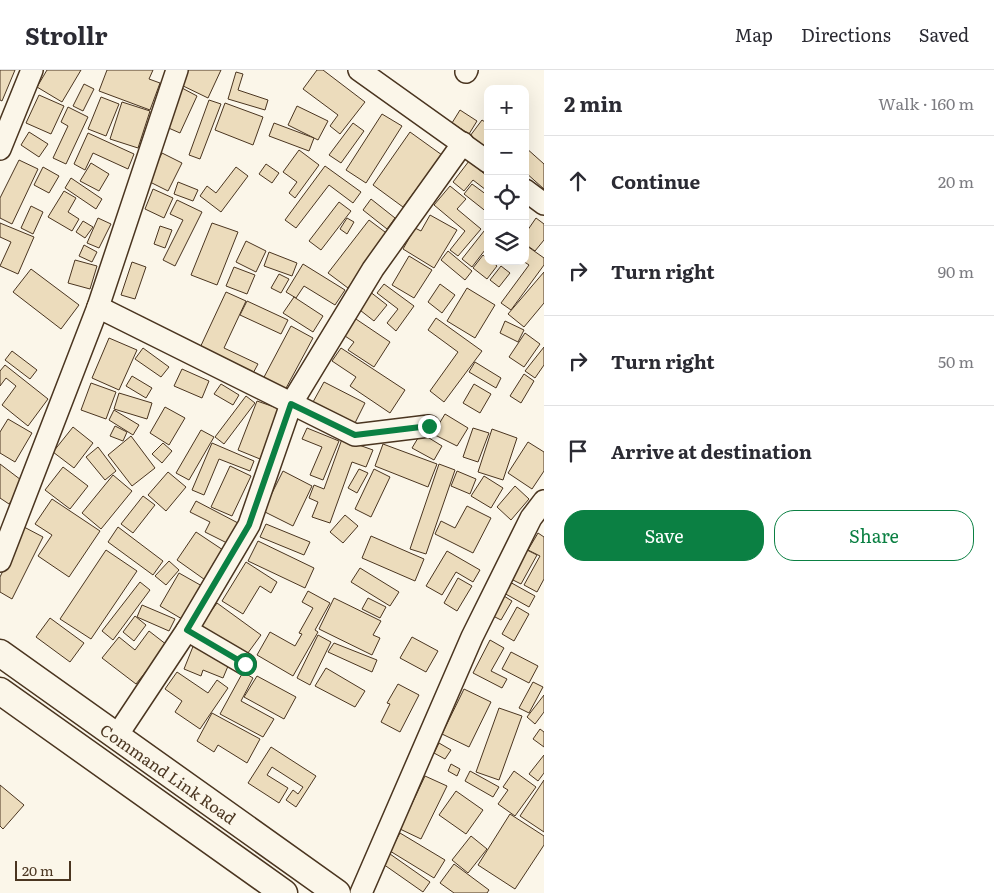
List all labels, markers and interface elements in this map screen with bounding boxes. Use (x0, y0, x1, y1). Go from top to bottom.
text: Strollr (25, 17, 108, 52)
text: Map (735, 21, 773, 48)
text: Directions (801, 21, 891, 48)
text: Saved (919, 21, 969, 48)
map controls (484, 85, 529, 265)
button: + (484, 85, 529, 130)
text: 2 min (564, 87, 623, 118)
text: Walk · 160 m (878, 91, 974, 115)
button: − (484, 130, 529, 175)
icon: ahead (564, 167, 592, 195)
text: Continue (611, 167, 700, 195)
text: 20 m (938, 169, 974, 193)
button: locate (484, 175, 529, 220)
button: layers (484, 220, 529, 265)
icon: right (564, 257, 592, 285)
text: Turn right (611, 257, 715, 285)
text: 90 m (938, 259, 974, 283)
icon: right (564, 347, 592, 375)
text: Turn right (611, 347, 715, 375)
text: 50 m (938, 349, 974, 373)
route end (418, 415, 441, 438)
icon: arrive (564, 437, 592, 465)
text: Arrive at destination (611, 437, 812, 465)
button: Save (564, 510, 764, 561)
button: Share (774, 510, 974, 561)
route start (234, 653, 257, 676)
street label: Command Link Road (96, 717, 242, 829)
scale bar (15, 858, 71, 881)
text: 20 m (22, 860, 54, 880)

